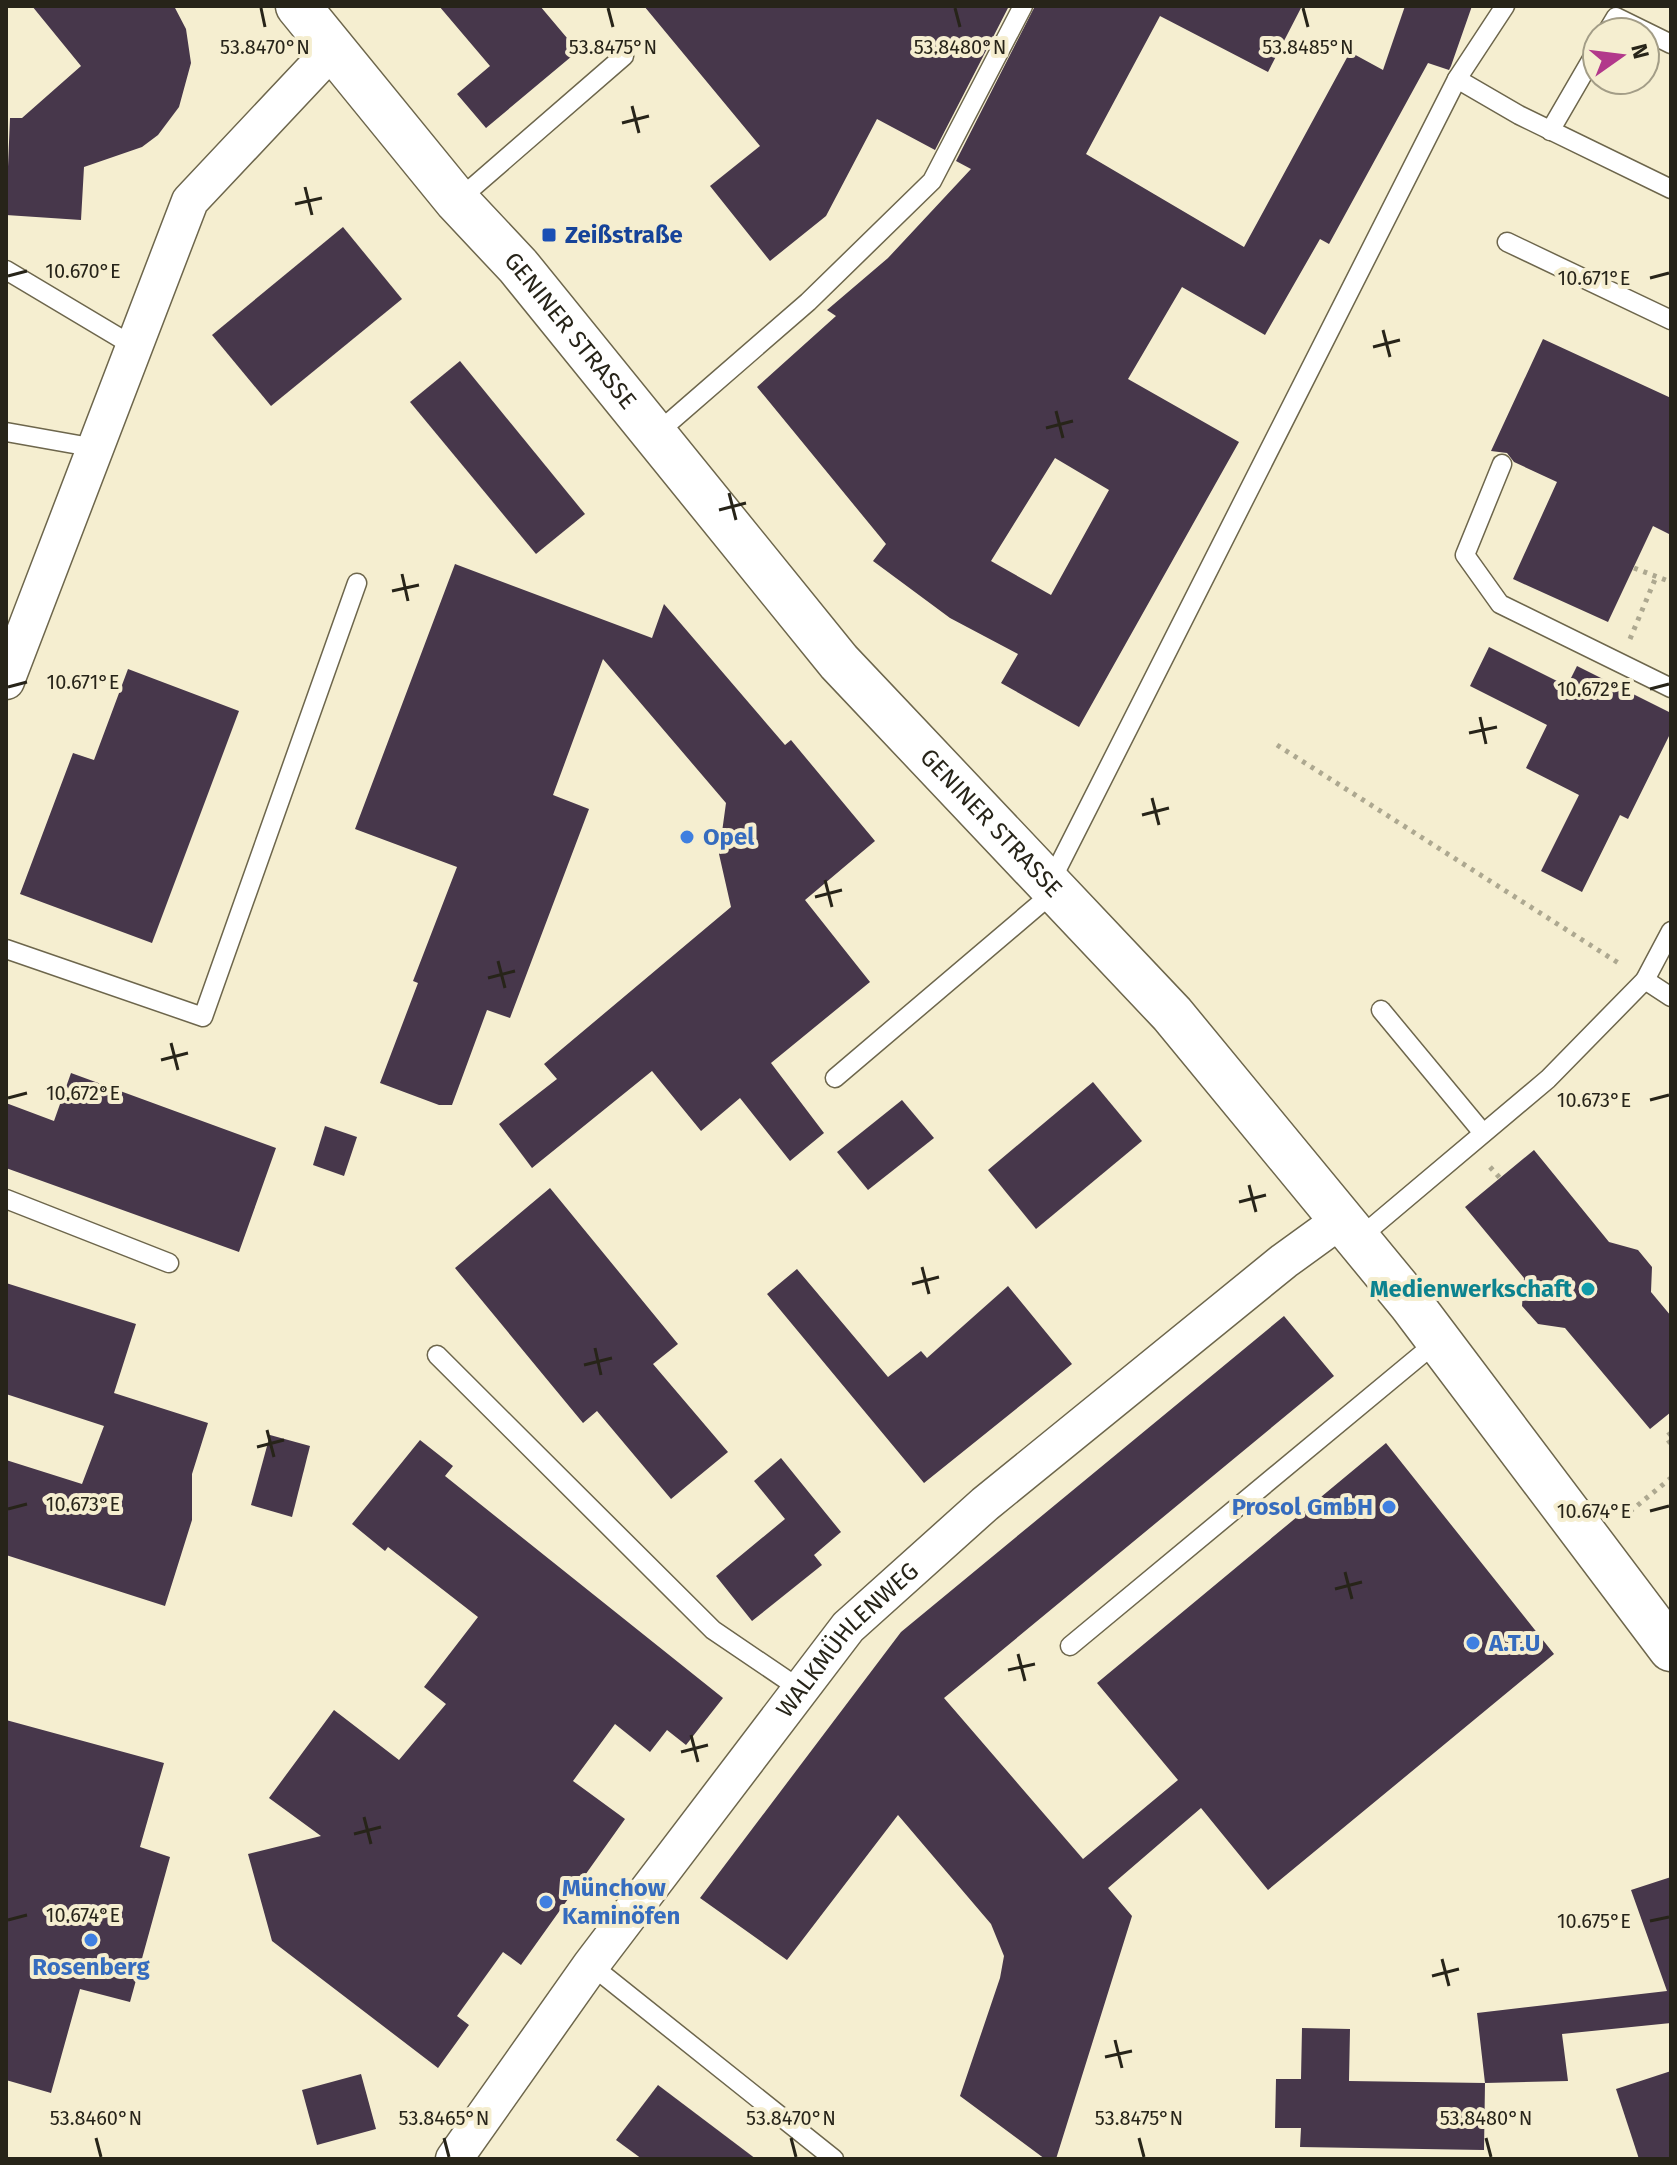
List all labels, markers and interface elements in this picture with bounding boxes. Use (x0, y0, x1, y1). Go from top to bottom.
north arrow (1581, 16, 1661, 96)
text: 53.8470°N (220, 35, 310, 59)
text: 53.8475°N (569, 35, 657, 59)
text: 53.8480°N (914, 35, 1006, 59)
text: 53.8485°N (1262, 35, 1354, 59)
text: N (1625, 41, 1655, 62)
place label: Zeißstraße (565, 221, 683, 249)
marker: Zeißstraße (540, 226, 558, 244)
street label: GENINER STRASSE (498, 247, 642, 415)
text: 10.670°E (45, 259, 121, 283)
text: 10.671°E (1558, 266, 1630, 290)
text: 10.671°E (47, 670, 119, 694)
text: 10.672°E (1557, 677, 1631, 701)
street label: GENINER STRASSE (914, 743, 1068, 903)
place label: Opel (703, 823, 755, 851)
marker: Opel (678, 828, 696, 846)
text: 10.672°E (46, 1081, 120, 1105)
text: 10.673°E (1557, 1088, 1631, 1112)
place label: Medienwerkschaft (1370, 1275, 1573, 1303)
marker: Medienwerkschaft (1579, 1280, 1597, 1298)
text: 10.673°E (46, 1492, 120, 1516)
place label: Prosol GmbH (1232, 1493, 1373, 1521)
marker: Prosol GmbH (1380, 1498, 1398, 1516)
text: 10.674°E (1557, 1499, 1631, 1523)
street label: WALKMÜHLENWEG (770, 1557, 924, 1723)
place label: A.T.U (1488, 1629, 1540, 1657)
marker: A.T.U (1464, 1634, 1482, 1652)
place label: Münchow Kaminöfen (562, 1874, 680, 1930)
marker: Münchow Kaminöfen (537, 1893, 555, 1911)
text: 10.674°E (46, 1903, 120, 1927)
text: 10.675°E (1557, 1909, 1631, 1933)
marker: Rosenberg (82, 1931, 100, 1949)
place label: Rosenberg (32, 1953, 150, 1981)
text: 53.8460°N (50, 2106, 142, 2130)
text: 53.8465°N (399, 2106, 489, 2130)
text: 53.8470°N (746, 2106, 836, 2130)
text: 53.8475°N (1095, 2106, 1183, 2130)
text: 53.8480°N (1440, 2106, 1532, 2130)

